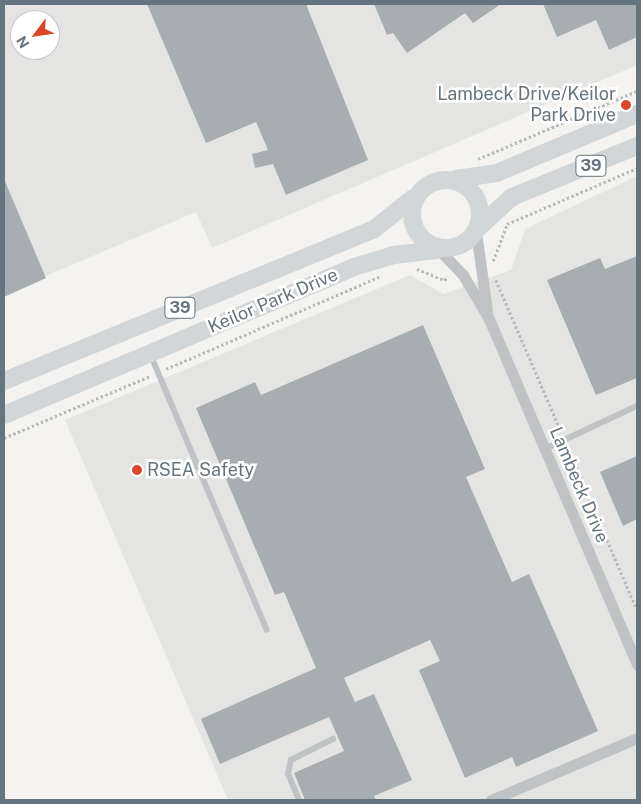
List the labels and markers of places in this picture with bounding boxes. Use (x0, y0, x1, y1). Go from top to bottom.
place label: Lambeck Drive/Keilor Park Drive (437, 84, 616, 126)
marker: Lambeck Drive/Keilor Park Drive (620, 99, 632, 111)
place label: RSEA Safety (147, 459, 254, 481)
marker: RSEA Safety (131, 464, 143, 476)

